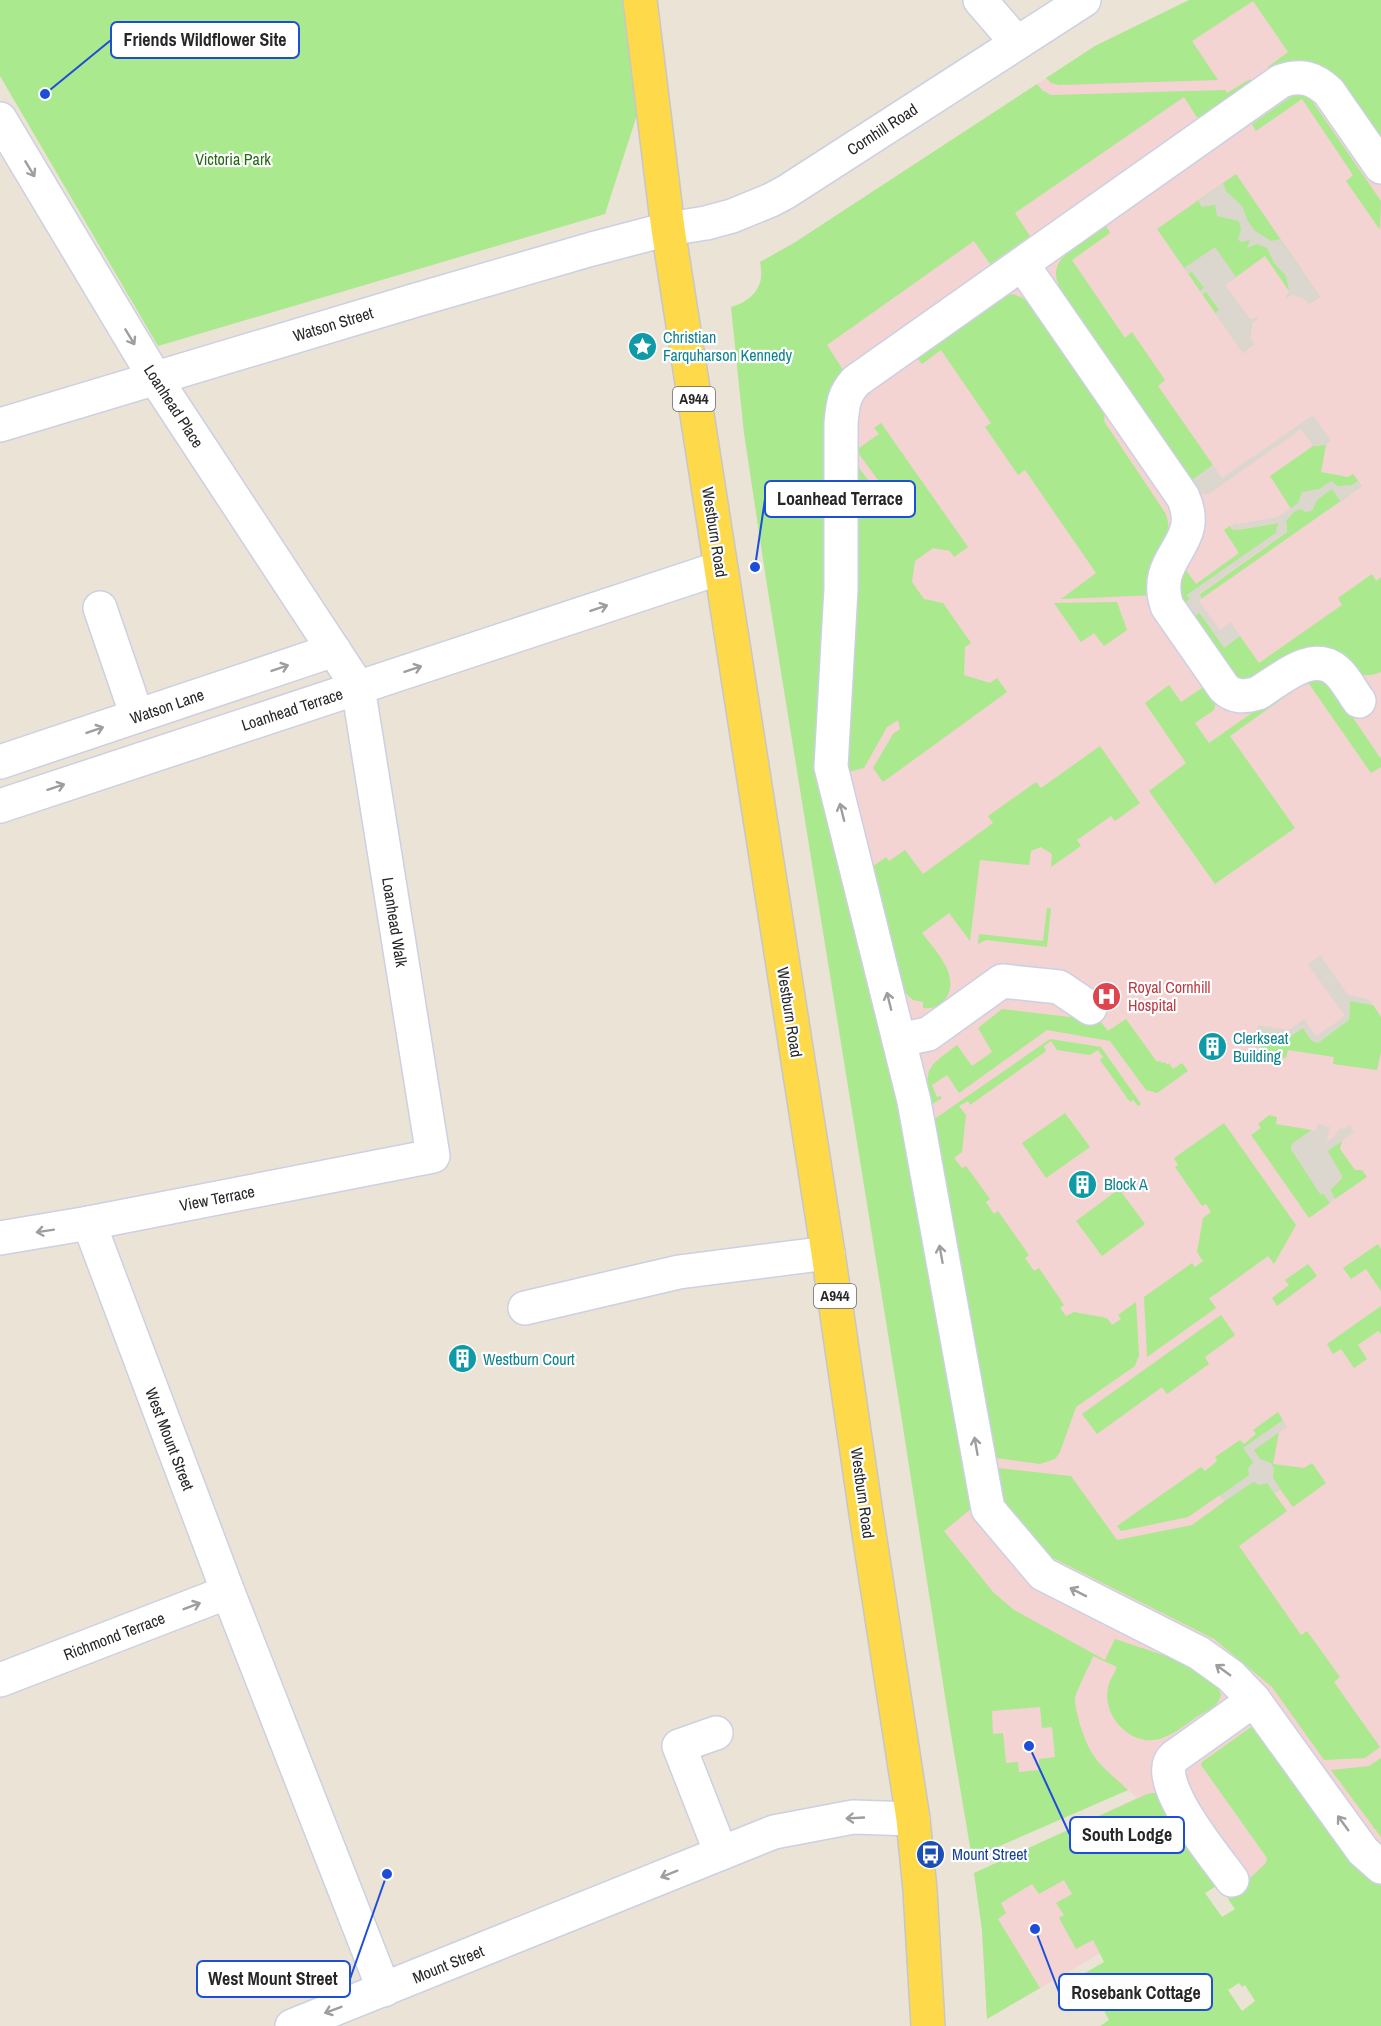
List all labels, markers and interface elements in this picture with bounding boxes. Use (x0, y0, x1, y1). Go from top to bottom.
callout: Friends Wildflower Site (111, 22, 299, 58)
text: Friends Wildflower Site (123, 27, 287, 52)
street label: Cornhill Road (842, 98, 922, 160)
park label: Victoria Park (195, 148, 271, 170)
one-way arrow (24, 160, 36, 177)
street label: Watson Street (290, 301, 376, 347)
place label: Christian Farquharson Kennedy (663, 326, 793, 366)
one-way arrow (125, 327, 136, 345)
place icon: Christian Farquharson Kennedy (626, 330, 658, 362)
street label: Loanhead Place (139, 360, 209, 452)
road number: A944 (673, 387, 715, 411)
callout: Loanhead Terrace (765, 481, 915, 517)
street label: Westburn Road (697, 485, 733, 579)
text: Loanhead Terrace (777, 486, 903, 511)
one-way arrow (589, 602, 608, 613)
one-way arrow (270, 662, 289, 673)
one-way arrow (403, 663, 422, 674)
street label: Loanhead Terrace (238, 682, 346, 736)
street label: Watson Lane (127, 683, 207, 729)
one-way arrow (85, 724, 104, 735)
one-way arrow (46, 781, 65, 792)
one-way arrow (835, 803, 847, 822)
street label: Loanhead Walk (377, 875, 413, 969)
street label: Westburn Road (772, 965, 808, 1059)
place label: Royal Cornhill Hospital (1128, 976, 1210, 1016)
hospital icon: Royal Cornhill Hospital (1091, 980, 1123, 1012)
one-way arrow (882, 992, 894, 1011)
place label: Clerkseat Building (1233, 1027, 1289, 1067)
building icon: Clerkseat Building (1196, 1031, 1228, 1063)
building icon: Block A (1067, 1168, 1099, 1200)
place label: Block A (1104, 1173, 1148, 1195)
street label: View Terrace (178, 1180, 256, 1216)
one-way arrow (35, 1225, 55, 1236)
one-way arrow (935, 1244, 946, 1264)
road number: A944 (814, 1284, 856, 1308)
building icon: Westburn Court (446, 1343, 478, 1375)
place label: Westburn Court (483, 1348, 575, 1370)
street label: West Mount Street (140, 1384, 200, 1494)
one-way arrow (970, 1436, 981, 1456)
street label: Westburn Road (846, 1446, 880, 1540)
one-way arrow (1070, 1586, 1087, 1598)
one-way arrow (182, 1600, 201, 1611)
street label: Richmond Terrace (60, 1607, 168, 1665)
one-way arrow (1215, 1664, 1231, 1676)
one-way arrow (845, 1812, 865, 1823)
one-way arrow (1337, 1815, 1349, 1831)
callout: South Lodge (1070, 1817, 1184, 1853)
text: South Lodge (1082, 1822, 1172, 1847)
bus stop icon: Mount Street (915, 1838, 947, 1870)
place label: Mount Street (952, 1843, 1027, 1865)
one-way arrow (661, 1869, 679, 1880)
street label: Mount Street (409, 1940, 487, 1988)
callout: West Mount Street (197, 1961, 350, 1997)
text: West Mount Street (208, 1966, 338, 1991)
callout: Rosebank Cottage (1059, 1974, 1212, 2010)
text: Rosebank Cottage (1071, 1980, 1201, 2005)
one-way arrow (324, 2005, 343, 2016)

